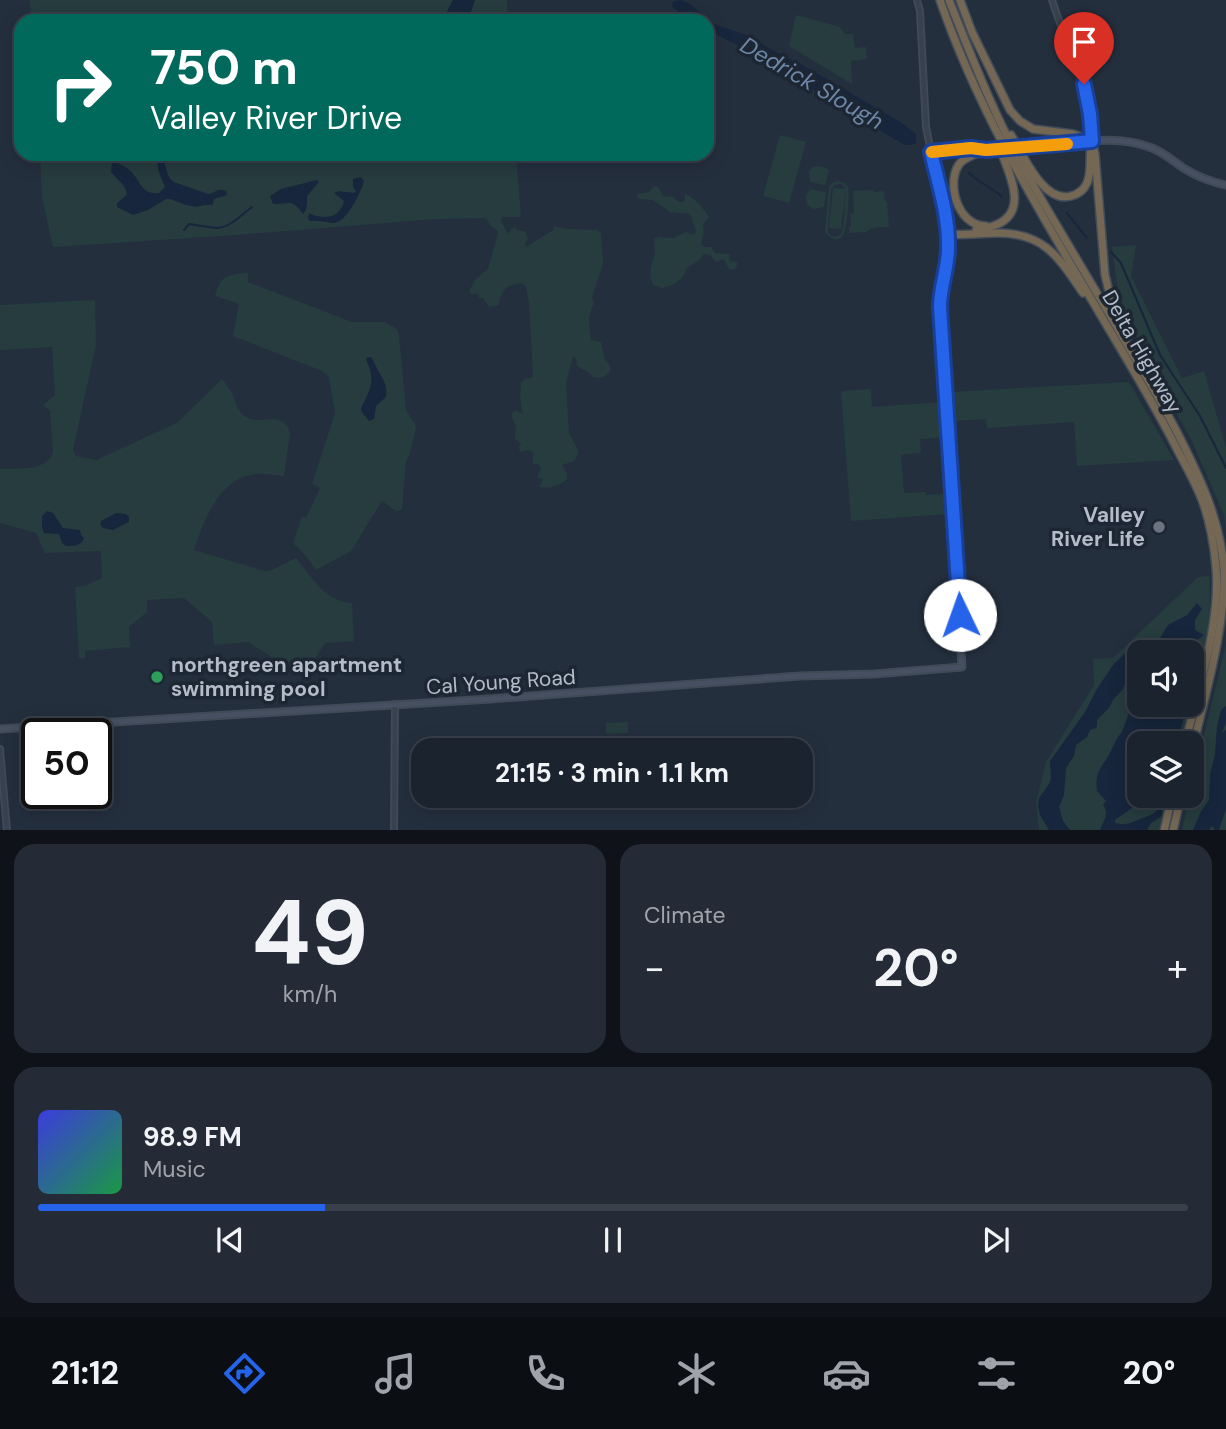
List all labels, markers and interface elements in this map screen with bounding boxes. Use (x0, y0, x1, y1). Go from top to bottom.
pin (1054, 12.0, 1114, 84)
icon: arrive (1065, 23, 1103, 61)
water label: Dedrick Slough (735, 30, 889, 136)
text: 750 m (150, 35, 298, 99)
icon: right (35, 42, 126, 133)
text: Valley River Drive (150, 97, 402, 139)
street label: Delta Highway (1095, 285, 1189, 419)
place label: Valley River Life (1051, 501, 1145, 553)
marker: Valley River Life (1151, 519, 1167, 535)
position arrow (923, 578, 997, 652)
map controls (1127, 640, 1204, 808)
button: sound (1127, 640, 1204, 717)
place label: northgreen apartment swimming pool (171, 651, 402, 703)
street label: Cal Young Road (425, 663, 577, 701)
marker: northgreen apartment swimming pool (149, 669, 165, 685)
speed limit sign: 50 (21, 718, 112, 809)
button: layers (1127, 731, 1204, 808)
text: 21:15 · 3 min · 1.1 km (495, 756, 729, 790)
text: 49 (252, 874, 368, 992)
text: Climate (644, 900, 726, 930)
text: 20° (873, 934, 959, 1002)
text: − (644, 943, 665, 993)
text: + (1167, 943, 1188, 993)
text: km/h (283, 979, 337, 1009)
text: 98.9 FM (143, 1120, 242, 1154)
text: Music (143, 1154, 206, 1184)
icon: previous (211, 1221, 249, 1259)
icon: pause (594, 1221, 632, 1259)
icon: next (977, 1221, 1015, 1259)
icon: directions (220, 1349, 269, 1398)
icon: music (371, 1349, 420, 1398)
icon: phone (521, 1349, 570, 1398)
icon: climate (672, 1349, 721, 1398)
icon: car (822, 1349, 871, 1398)
icon: filters (972, 1349, 1021, 1398)
text: 21:12 (51, 1352, 119, 1394)
text: 20° (1123, 1352, 1175, 1394)

